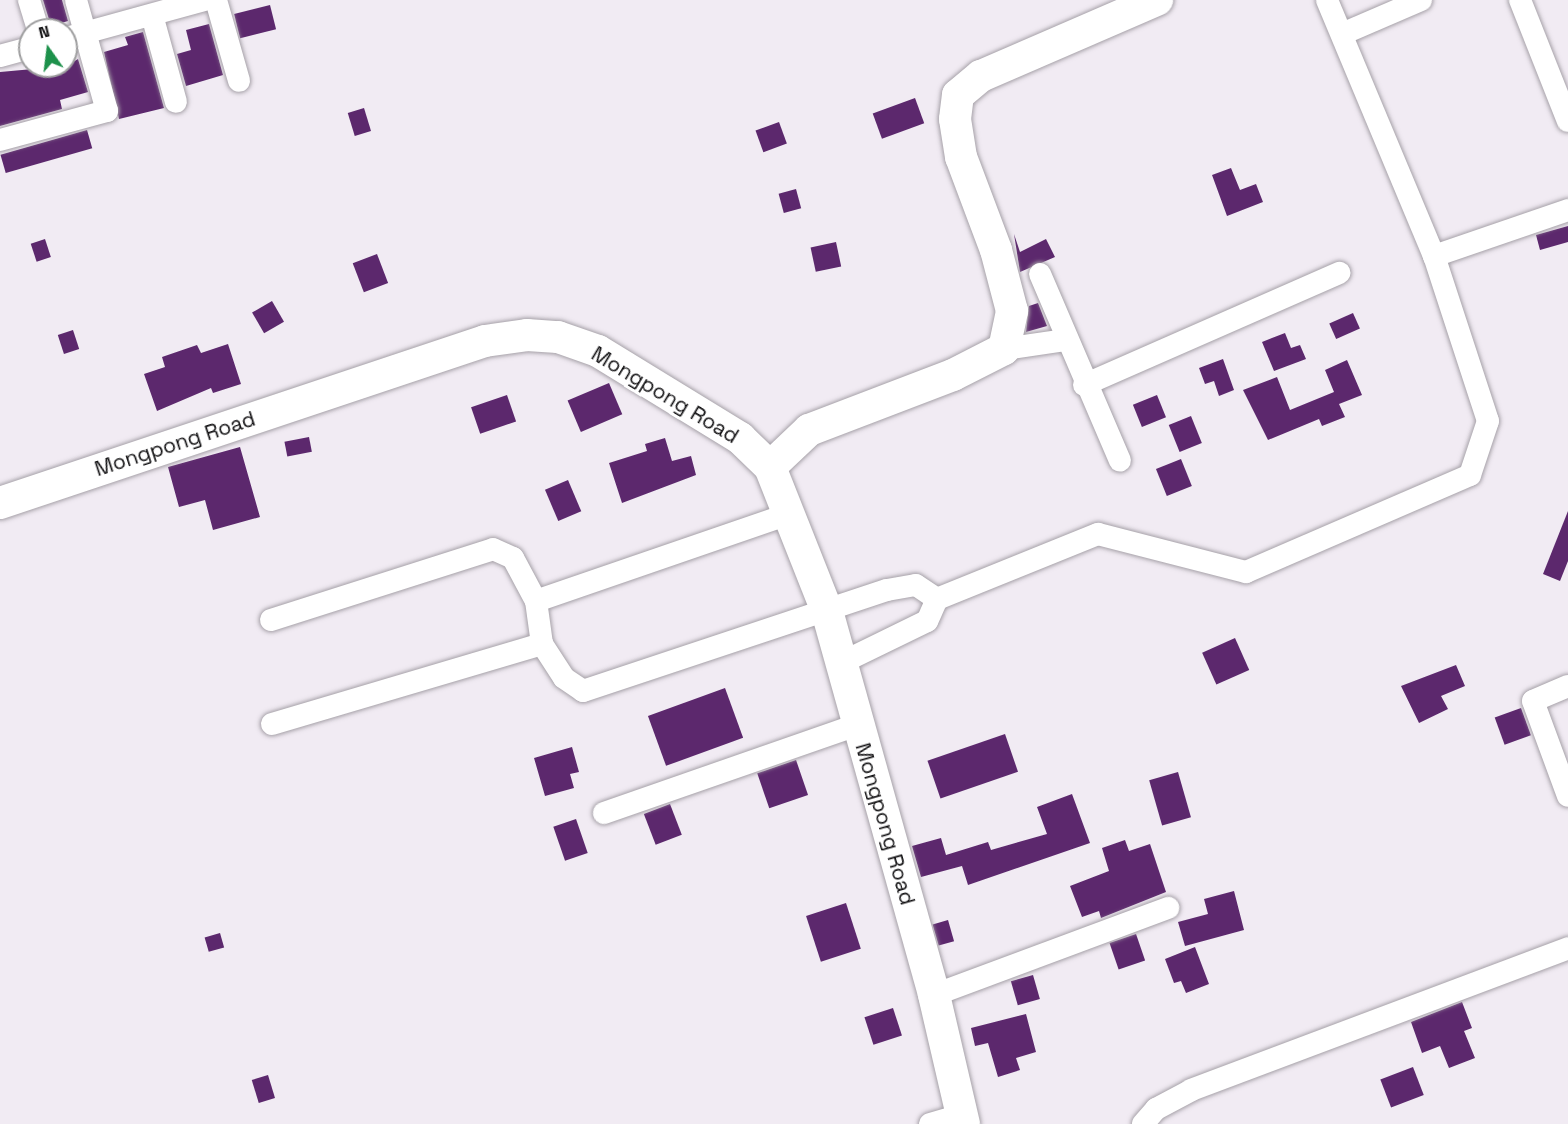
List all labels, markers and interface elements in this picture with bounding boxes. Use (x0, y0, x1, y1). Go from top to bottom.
north arrow (18, 18, 78, 78)
text: N (36, 21, 52, 43)
street label: Mongpong Road (587, 341, 743, 449)
street label: Mongpong Road (92, 406, 258, 482)
street label: Mongpong Road (850, 740, 920, 908)

